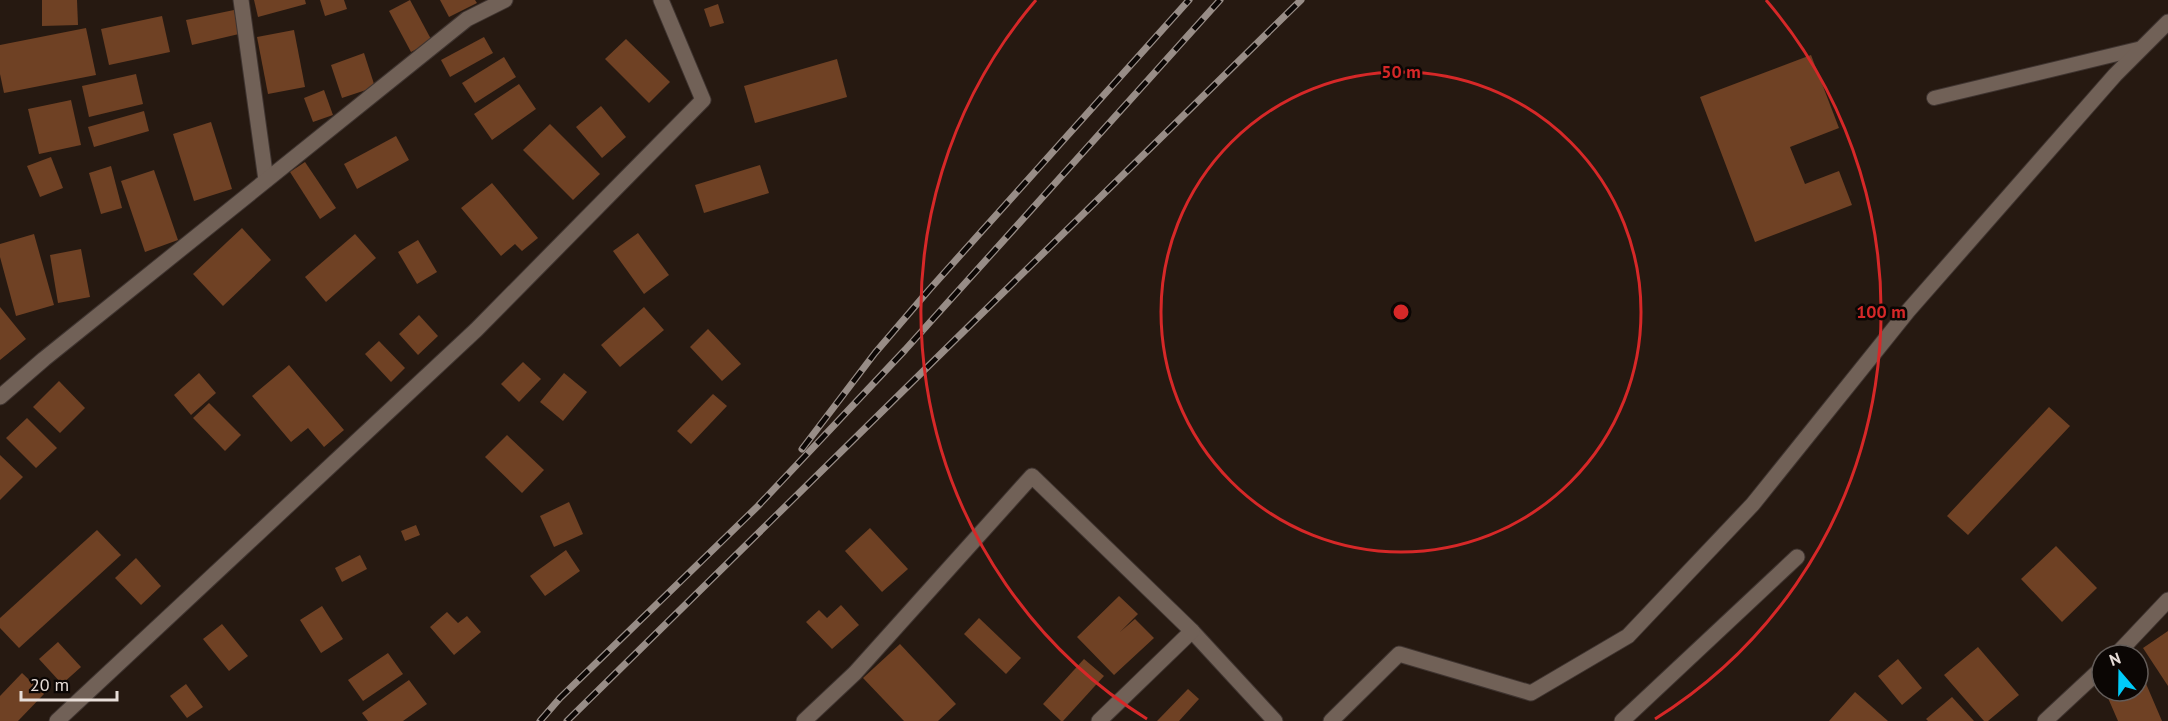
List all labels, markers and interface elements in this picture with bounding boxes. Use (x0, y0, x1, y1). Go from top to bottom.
text: 50 m (1381, 60, 1421, 83)
text: 100 m (1856, 300, 1906, 323)
centre of rings (1391, 302, 1411, 322)
north arrow (2090, 643, 2150, 703)
text: N (2107, 648, 2123, 670)
scale bar (21, 664, 117, 702)
text: 20 m (30, 673, 69, 696)

